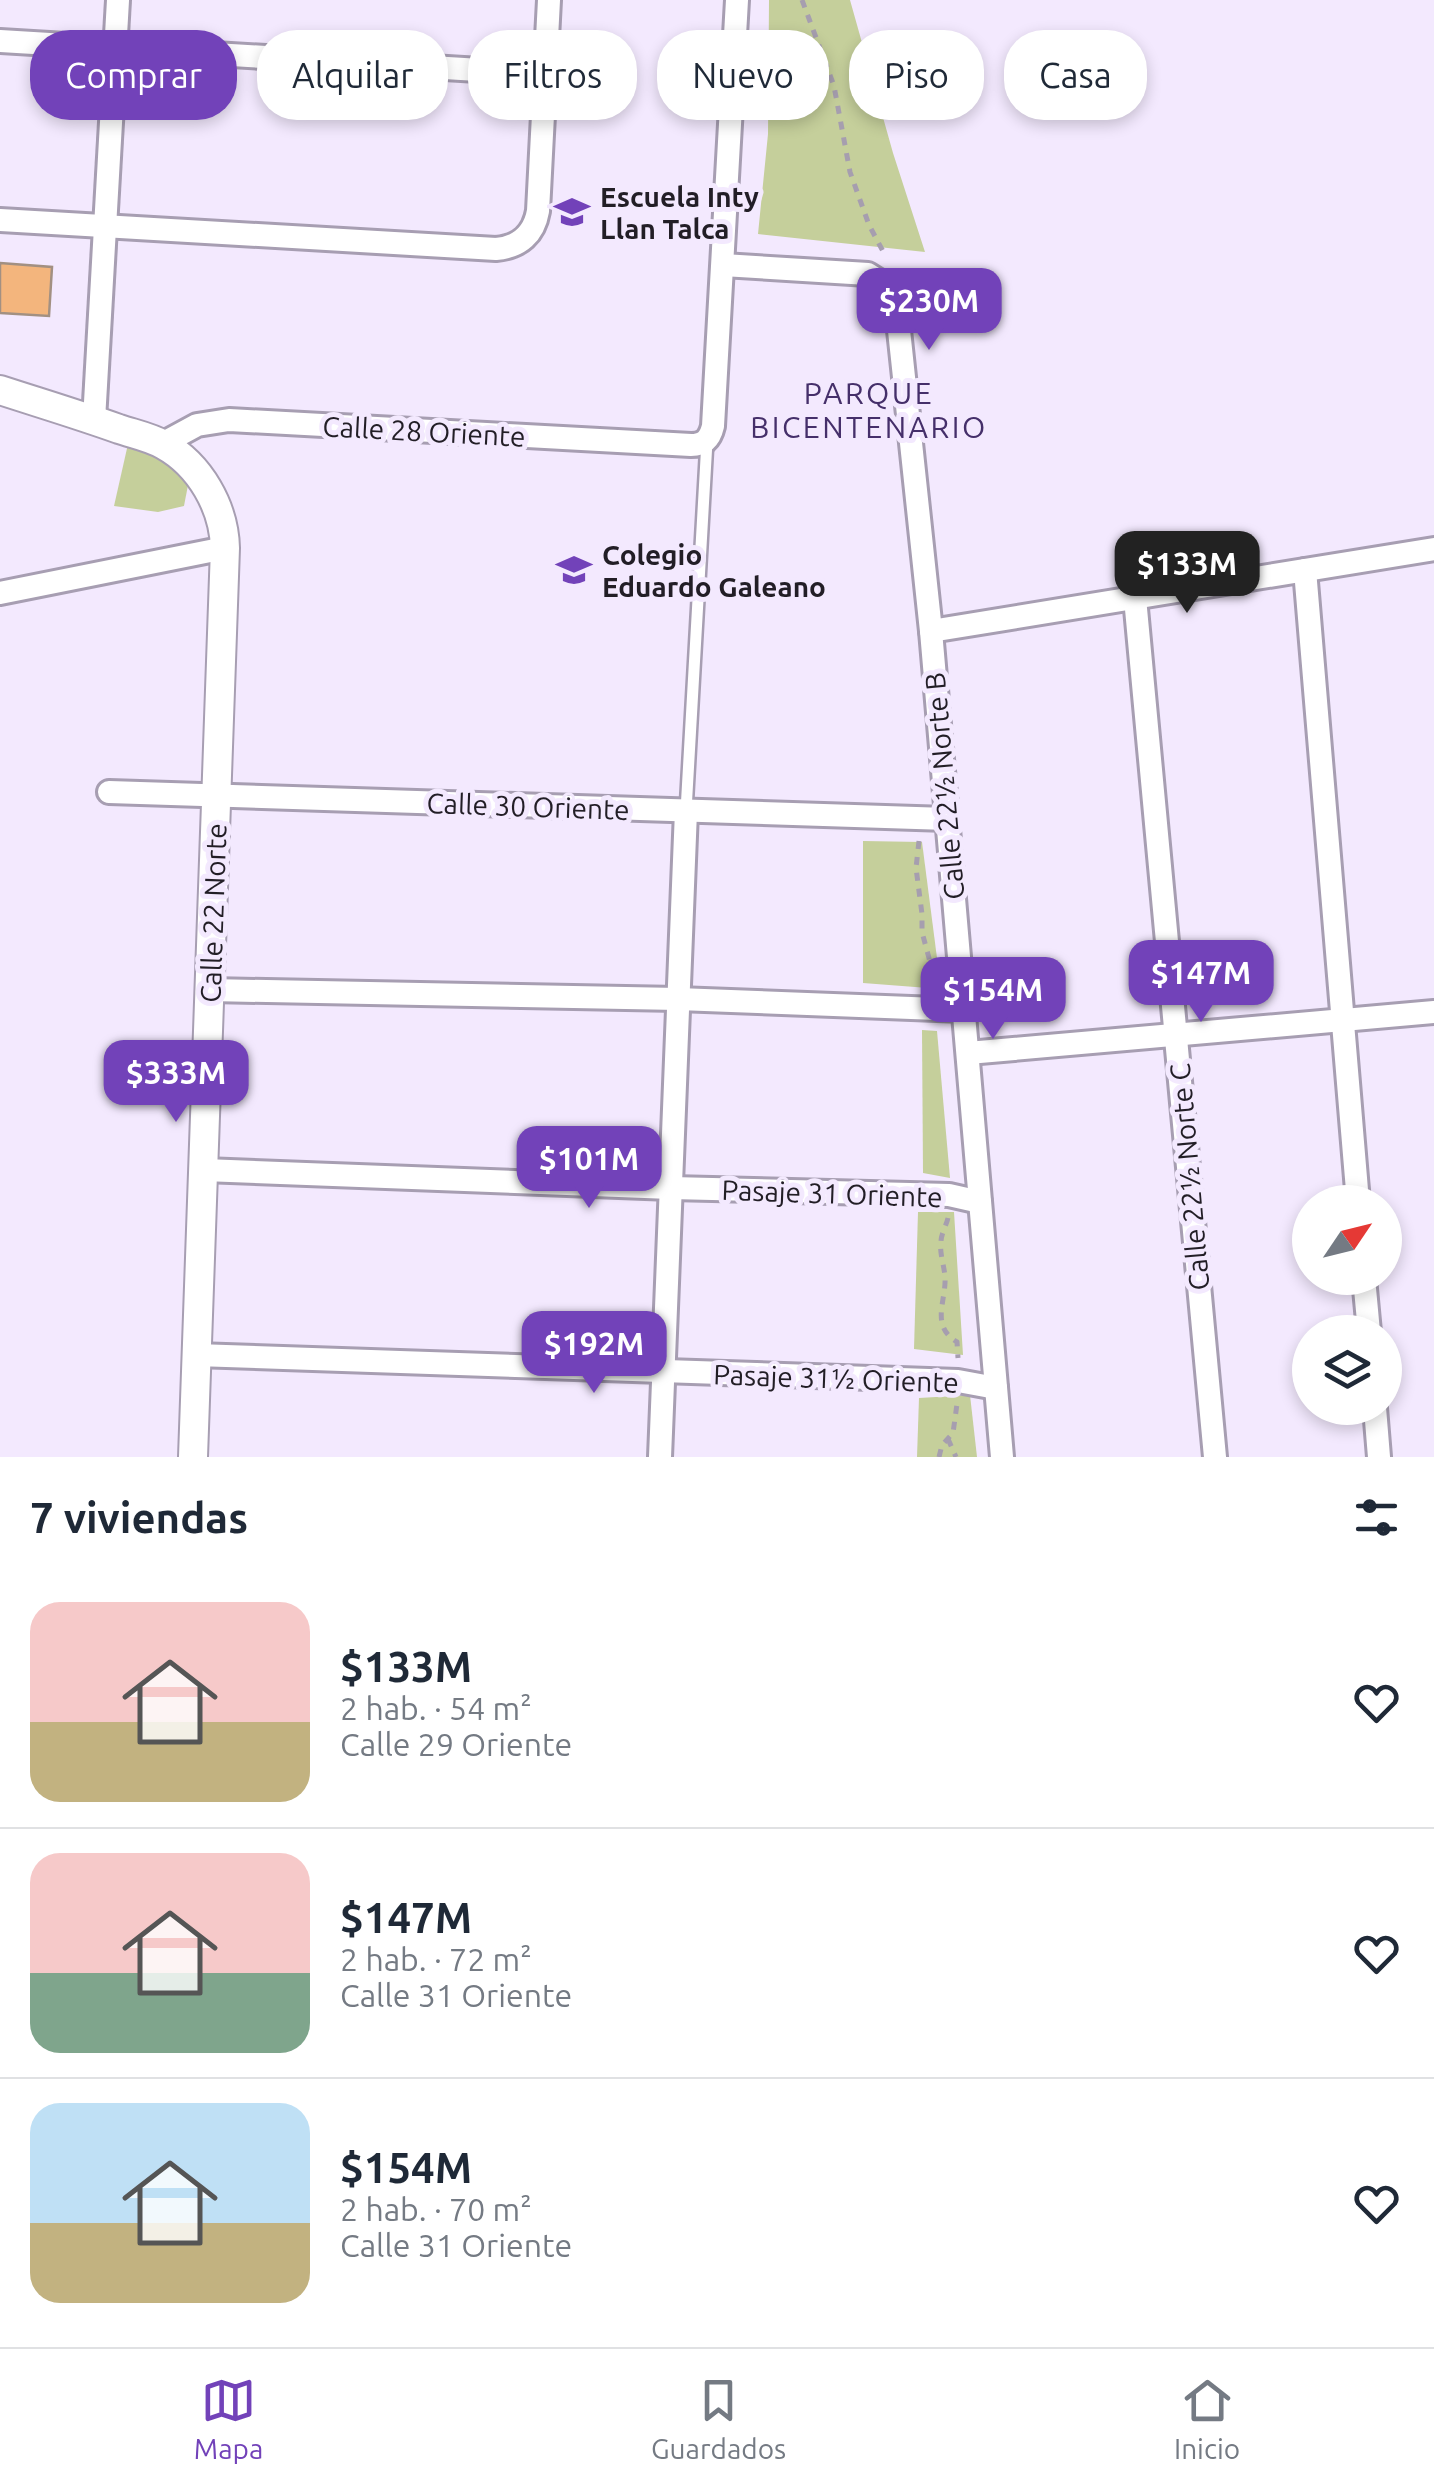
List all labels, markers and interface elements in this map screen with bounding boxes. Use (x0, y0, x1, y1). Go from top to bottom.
chip: Comprar (30, 30, 237, 120)
chip: Alquilar (257, 30, 448, 120)
chip: Filtros (468, 30, 637, 120)
chip: Nuevo (657, 30, 829, 120)
chip: Piso (849, 30, 984, 120)
chip: Casa (1004, 30, 1147, 120)
place label: Escuela Inty Llan Talca (600, 181, 759, 244)
school or university icon: Escuela Inty Llan Talca (553, 193, 591, 231)
pin: $230M (859, 268, 999, 353)
text: $230M (879, 282, 979, 318)
district label: PARQUE BICENTENARIO (750, 376, 988, 444)
street label: Calle 28 Oriente (322, 410, 526, 452)
pin: $133M (1117, 531, 1257, 616)
place label: Colegio Eduardo Galeano (602, 539, 826, 602)
text: $133M (1137, 545, 1237, 581)
school or university icon: Colegio Eduardo Galeano (555, 551, 593, 589)
street label: Calle 22½ Norte B (919, 671, 969, 901)
street label: Calle 30 Oriente (426, 787, 630, 825)
street label: Calle 22 Norte (194, 823, 232, 1003)
pin: $147M (1131, 940, 1271, 1025)
text: $147M (1151, 954, 1251, 990)
pin: $154M (923, 957, 1063, 1042)
text: $154M (943, 971, 1043, 1007)
pin: $333M (106, 1040, 246, 1125)
text: $333M (126, 1054, 226, 1090)
street label: Calle 22½ Norte C (1164, 1062, 1214, 1292)
pin: $101M (519, 1126, 659, 1211)
text: $101M (539, 1140, 639, 1176)
street label: Pasaje 31 Oriente (721, 1174, 943, 1212)
north arrow (1292, 1185, 1402, 1295)
map controls (1292, 1185, 1402, 1425)
pin: $192M (524, 1311, 664, 1396)
button: layers (1292, 1315, 1402, 1425)
text: $192M (544, 1325, 644, 1361)
street label: Pasaje 31½ Oriente (713, 1358, 959, 1398)
icon: filters (1349, 1490, 1404, 1545)
text: 7 viviendas (30, 1494, 248, 1541)
icon: home (110, 1642, 230, 1762)
text: $133M (340, 1643, 472, 1690)
icon: heart (1349, 1675, 1404, 1730)
text: 2 hab. · 54 m² (340, 1690, 532, 1726)
text: Calle 29 Oriente (340, 1726, 572, 1762)
icon: home (110, 1893, 230, 2013)
text: $147M (340, 1894, 472, 1941)
icon: heart (1349, 1926, 1404, 1981)
text: 2 hab. · 72 m² (340, 1941, 532, 1977)
text: Calle 31 Oriente (340, 1977, 572, 2013)
icon: home (110, 2143, 230, 2263)
text: $154M (340, 2144, 472, 2191)
icon: heart (1349, 2176, 1404, 2231)
text: 2 hab. · 70 m² (340, 2191, 532, 2227)
text: Calle 31 Oriente (340, 2227, 572, 2263)
tab: Mapa (194, 2373, 263, 2464)
tab: Guardados (651, 2373, 786, 2464)
tab: Inicio (1174, 2373, 1240, 2464)

